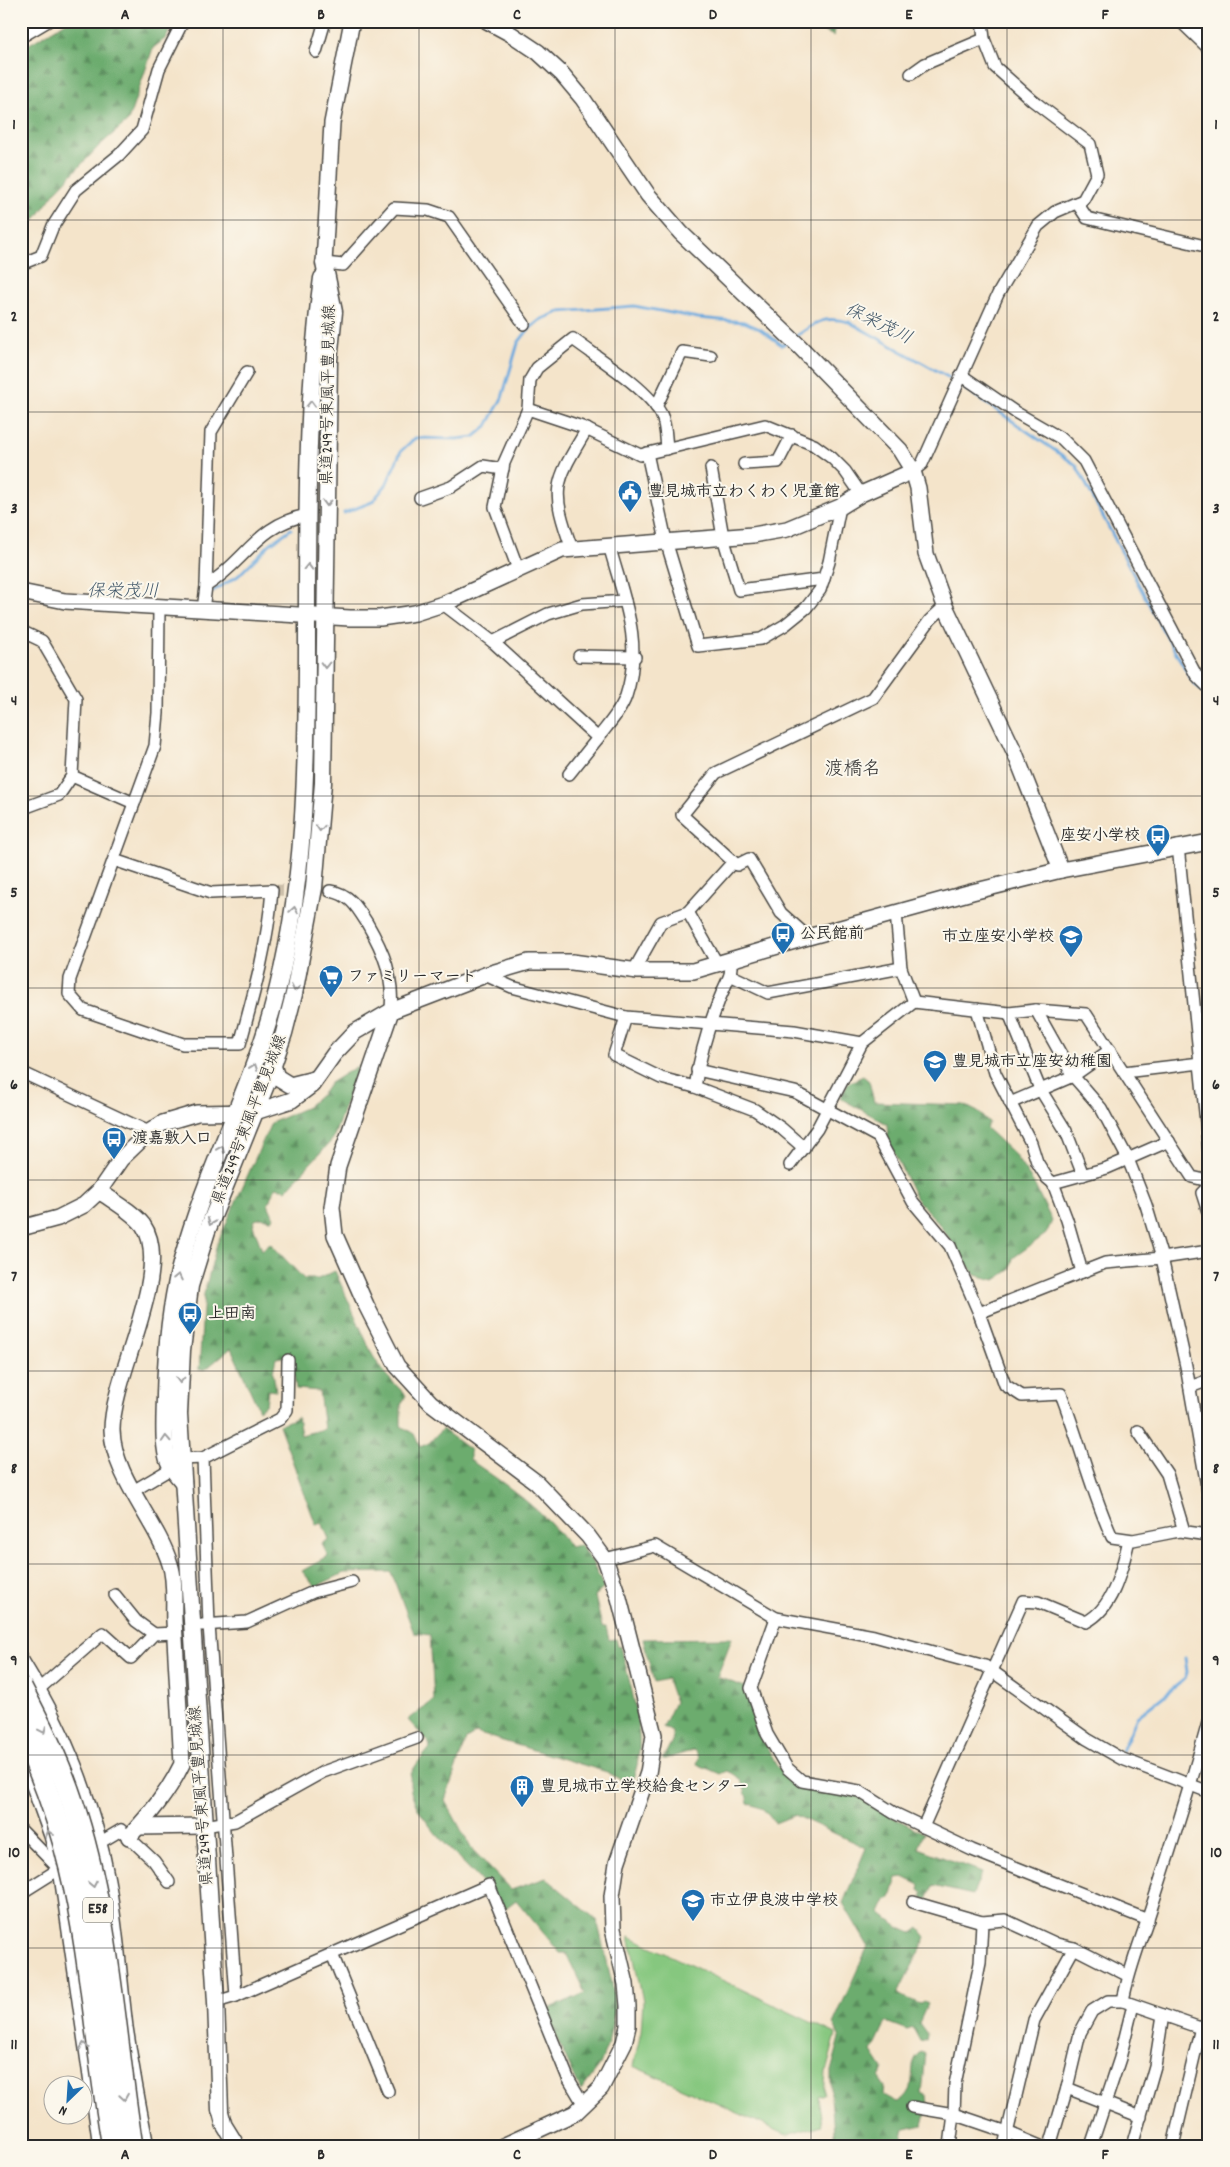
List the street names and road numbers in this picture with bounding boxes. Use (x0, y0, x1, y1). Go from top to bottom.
street label: 県道249号東風平豊見城線 (316, 304, 342, 486)
street label: 県道249号東風平豊見城線 (207, 1031, 293, 1209)
street label: 県道249号東風平豊見城線 (184, 1705, 220, 1887)
road number: E58 (83, 1898, 113, 1922)

